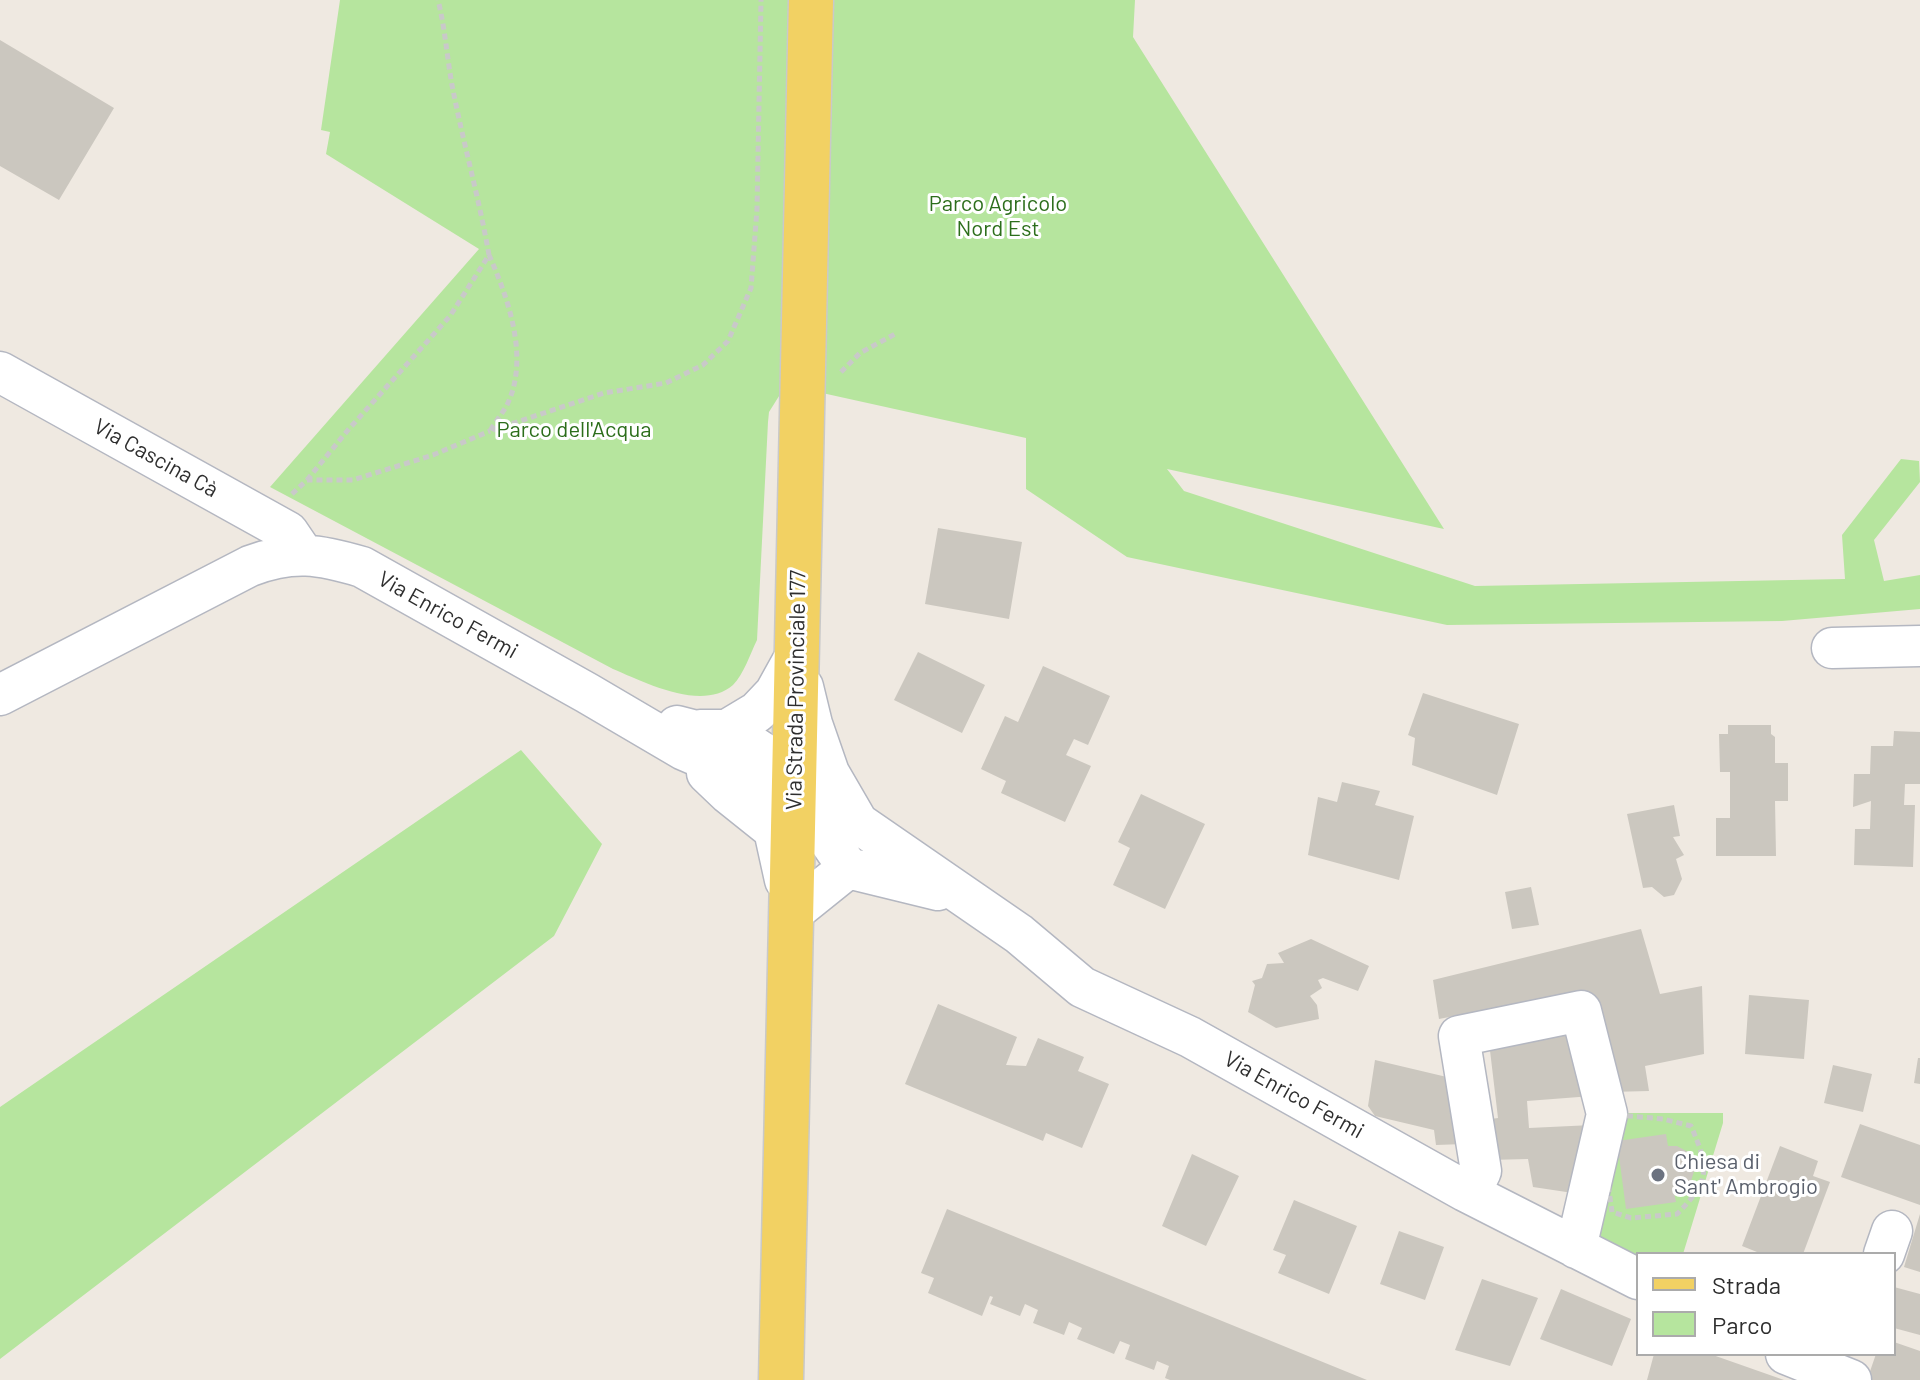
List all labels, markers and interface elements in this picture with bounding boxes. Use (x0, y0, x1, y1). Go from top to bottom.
park label: Parco Agricolo Nord Est (929, 191, 1067, 242)
street label: Via Cascina Cà (89, 413, 223, 503)
park label: Parco dell'Acqua (497, 417, 651, 443)
street label: Via Enrico Fermi (373, 566, 523, 664)
street label: Via Strada Provinciale 177 (781, 570, 811, 810)
street label: Via Enrico Fermi (1219, 1046, 1369, 1144)
place label: Chiesa di Sant' Ambrogio (1674, 1149, 1818, 1200)
marker: Chiesa di Sant' Ambrogio (1649, 1166, 1667, 1184)
legend (1636, 1252, 1896, 1356)
text: Strada (1712, 1270, 1781, 1299)
text: Parco (1712, 1310, 1773, 1339)

